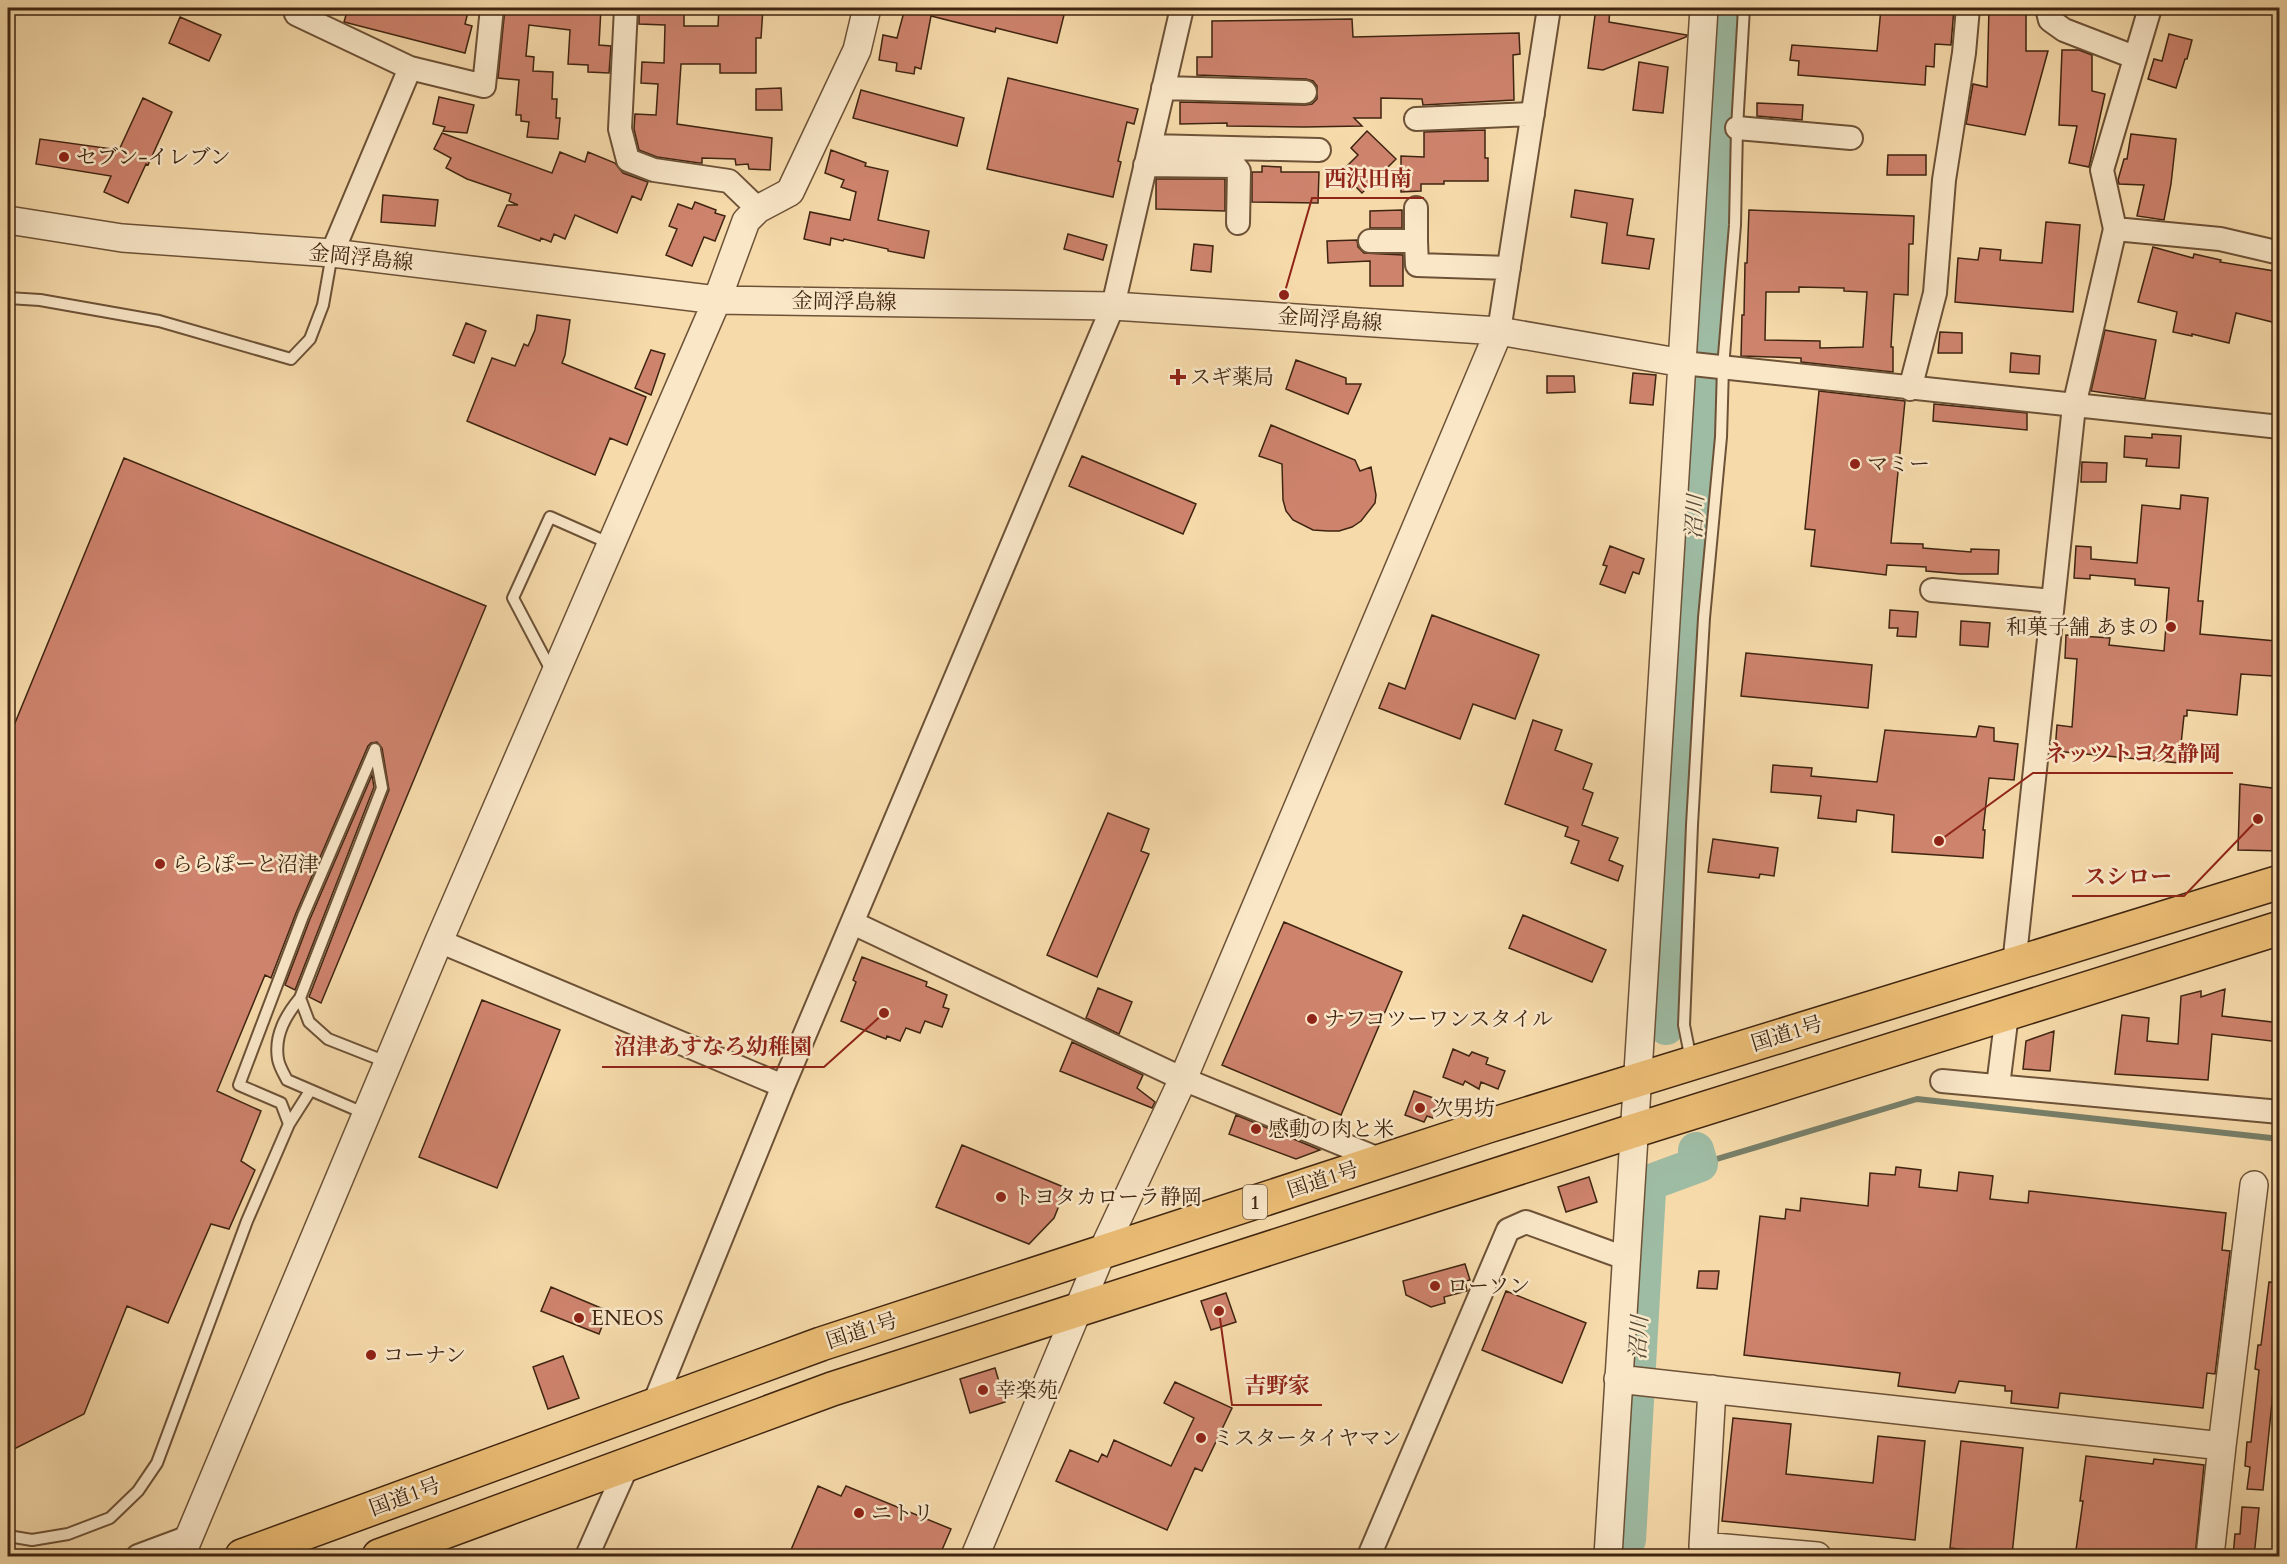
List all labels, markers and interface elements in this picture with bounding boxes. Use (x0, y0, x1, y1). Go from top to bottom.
place label: セブン-イレブン (76, 143, 231, 172)
marker: セブン-イレブン (57, 150, 71, 164)
callout: 西沢田南 (1312, 158, 1424, 198)
text: 西沢田南 (1324, 164, 1412, 194)
street label: 金岡浮島線 (307, 238, 415, 278)
street label: 金岡浮島線 (791, 287, 897, 317)
street label: 金岡浮島線 (1277, 302, 1383, 338)
place label: スギ薬局 (1190, 363, 1274, 392)
marker: スギ薬局 (1171, 370, 1185, 384)
place label: マミー (1867, 450, 1930, 479)
marker: マミー (1848, 457, 1862, 471)
water label: 沼川 (1679, 492, 1711, 540)
place label: 和菓子舗 あまの (2006, 613, 2159, 642)
marker: 和菓子舗 あまの (2164, 620, 2178, 634)
callout: ネッツトヨタ静岡 (2033, 733, 2233, 773)
text: ネッツトヨタ静岡 (2045, 739, 2221, 769)
place label: ららぽーと沼津 (172, 850, 319, 879)
callout: スシロー (2072, 856, 2184, 896)
marker: ららぽーと沼津 (153, 857, 167, 871)
text: スシロー (2084, 862, 2172, 892)
place label: ナフコツーワンスタイル (1324, 1005, 1553, 1034)
street label: 国道1号 (1747, 1009, 1827, 1059)
marker: ナフコツーワンスタイル (1305, 1012, 1319, 1026)
callout: 沼津あすなろ幼稚園 (602, 1027, 824, 1067)
text: 沼津あすなろ幼稚園 (614, 1032, 812, 1062)
place label: 次男坊 (1432, 1094, 1495, 1123)
marker: 次男坊 (1413, 1101, 1427, 1115)
place label: 感動の肉と米 (1268, 1115, 1394, 1144)
marker: 感動の肉と米 (1249, 1122, 1263, 1136)
street label: 国道1号 (1283, 1155, 1363, 1205)
place label: トヨタカローラ静岡 (1013, 1183, 1202, 1212)
road number: 1 (1243, 1185, 1267, 1219)
marker: トヨタカローラ静岡 (994, 1190, 1008, 1204)
place label: ローソン (1447, 1272, 1530, 1301)
marker: ローソン (1428, 1279, 1442, 1293)
place label: ENEOS (591, 1304, 664, 1333)
street label: 国道1号 (822, 1306, 902, 1356)
marker: ENEOS (572, 1311, 586, 1325)
water label: 沼川 (1623, 1313, 1655, 1361)
place label: コーナン (383, 1341, 466, 1370)
marker: コーナン (364, 1348, 378, 1362)
callout: 吉野家 (1232, 1365, 1322, 1405)
text: 吉野家 (1244, 1371, 1310, 1401)
place label: 幸楽苑 (995, 1376, 1058, 1405)
marker: 幸楽苑 (976, 1383, 990, 1397)
place label: ミスタータイヤマン (1213, 1424, 1402, 1453)
marker: ミスタータイヤマン (1194, 1431, 1208, 1445)
street label: 国道1号 (365, 1471, 445, 1523)
place label: ニトリ (871, 1499, 934, 1528)
marker: ニトリ (852, 1506, 866, 1520)

